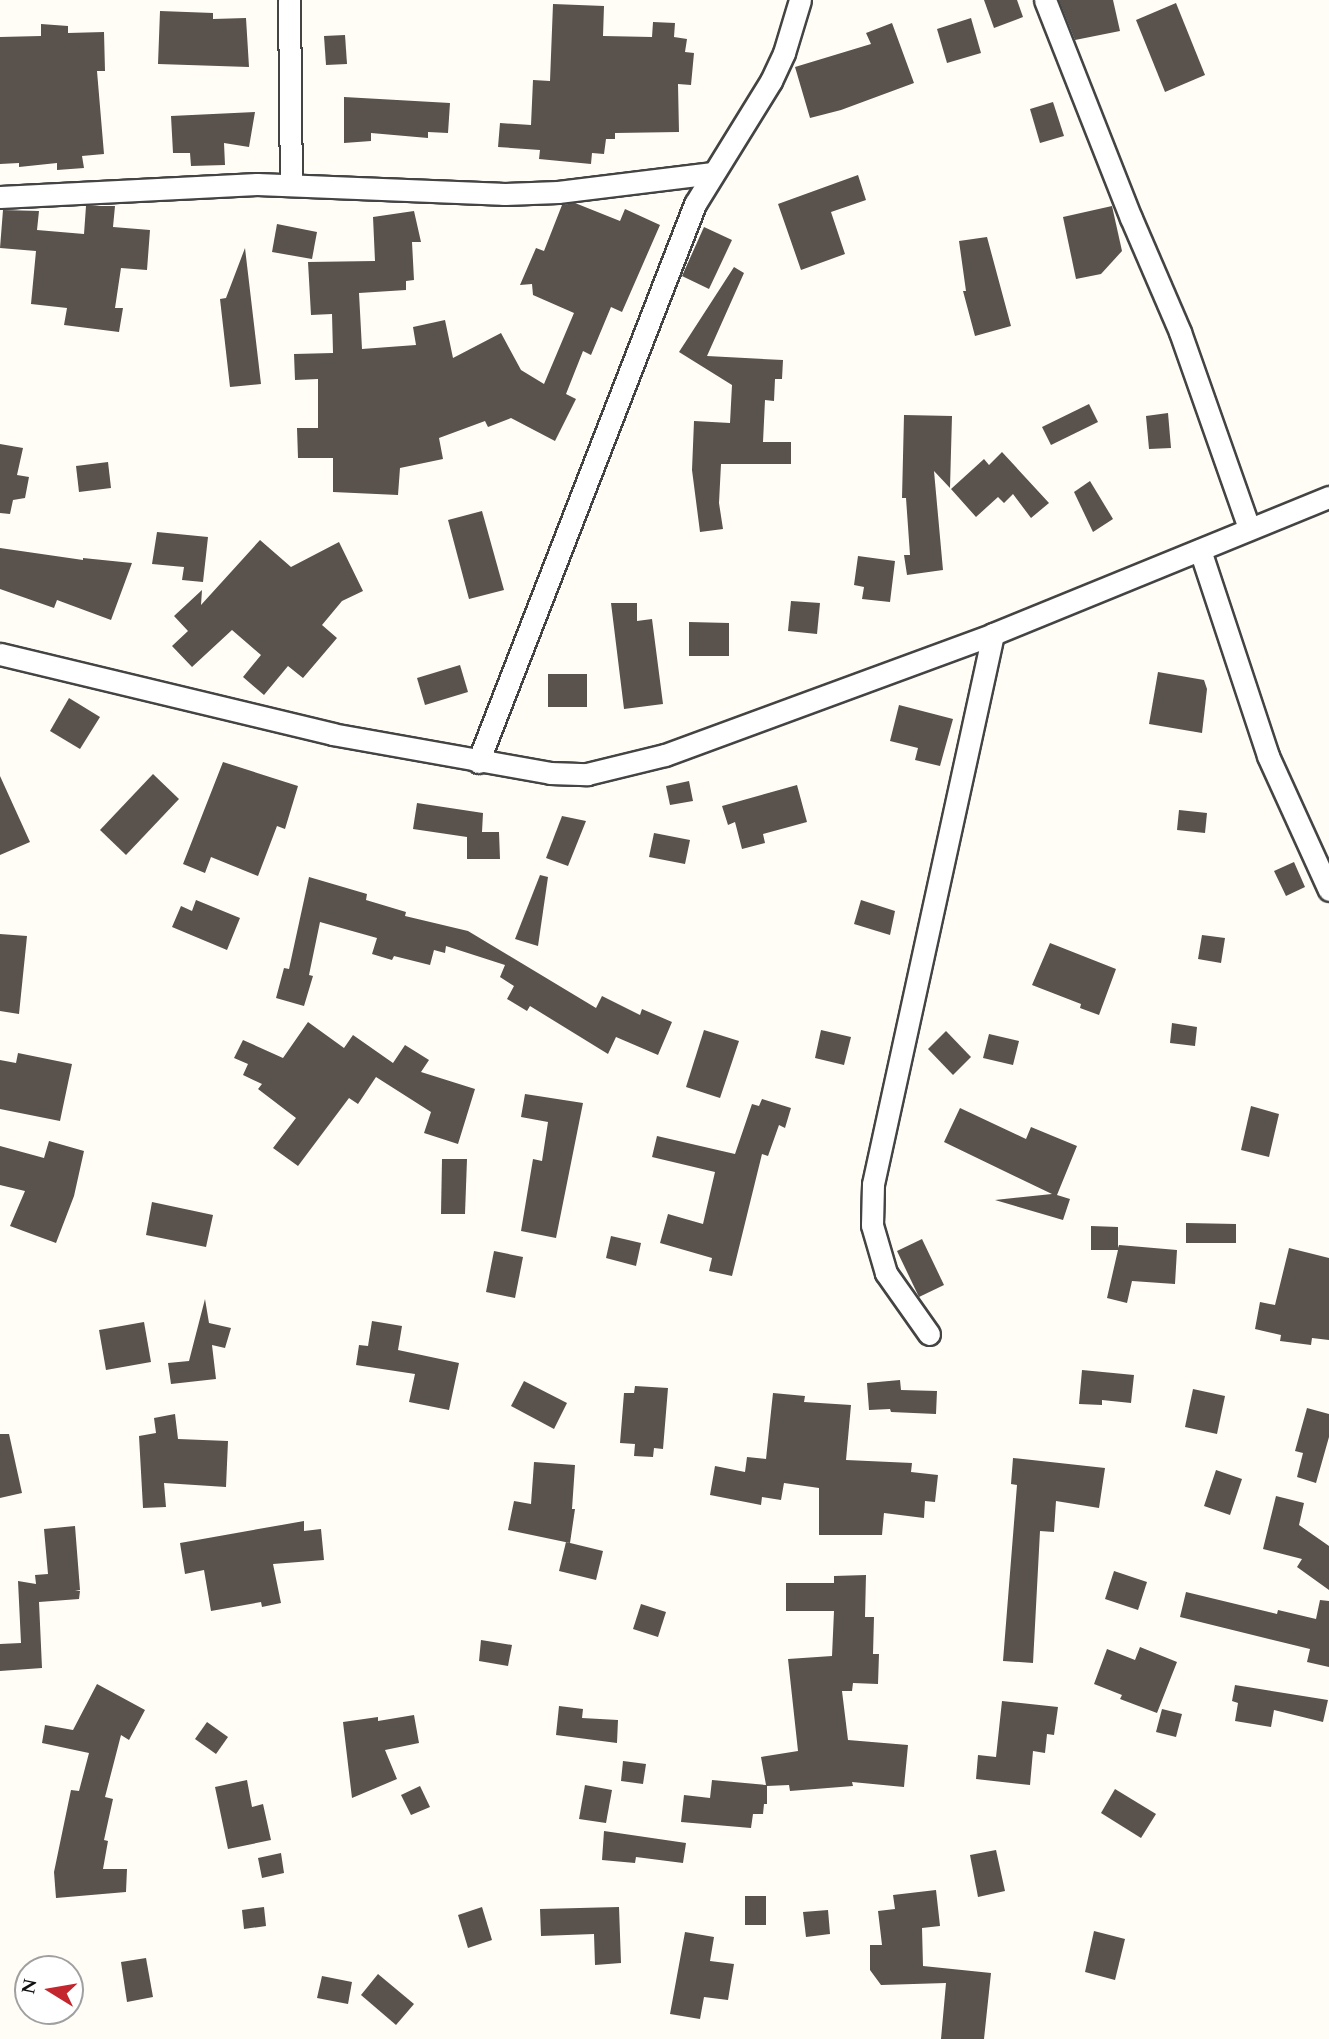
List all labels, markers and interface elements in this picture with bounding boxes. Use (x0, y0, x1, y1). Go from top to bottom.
north arrow (14, 1955, 84, 2025)
text: N (14, 1976, 46, 1997)

